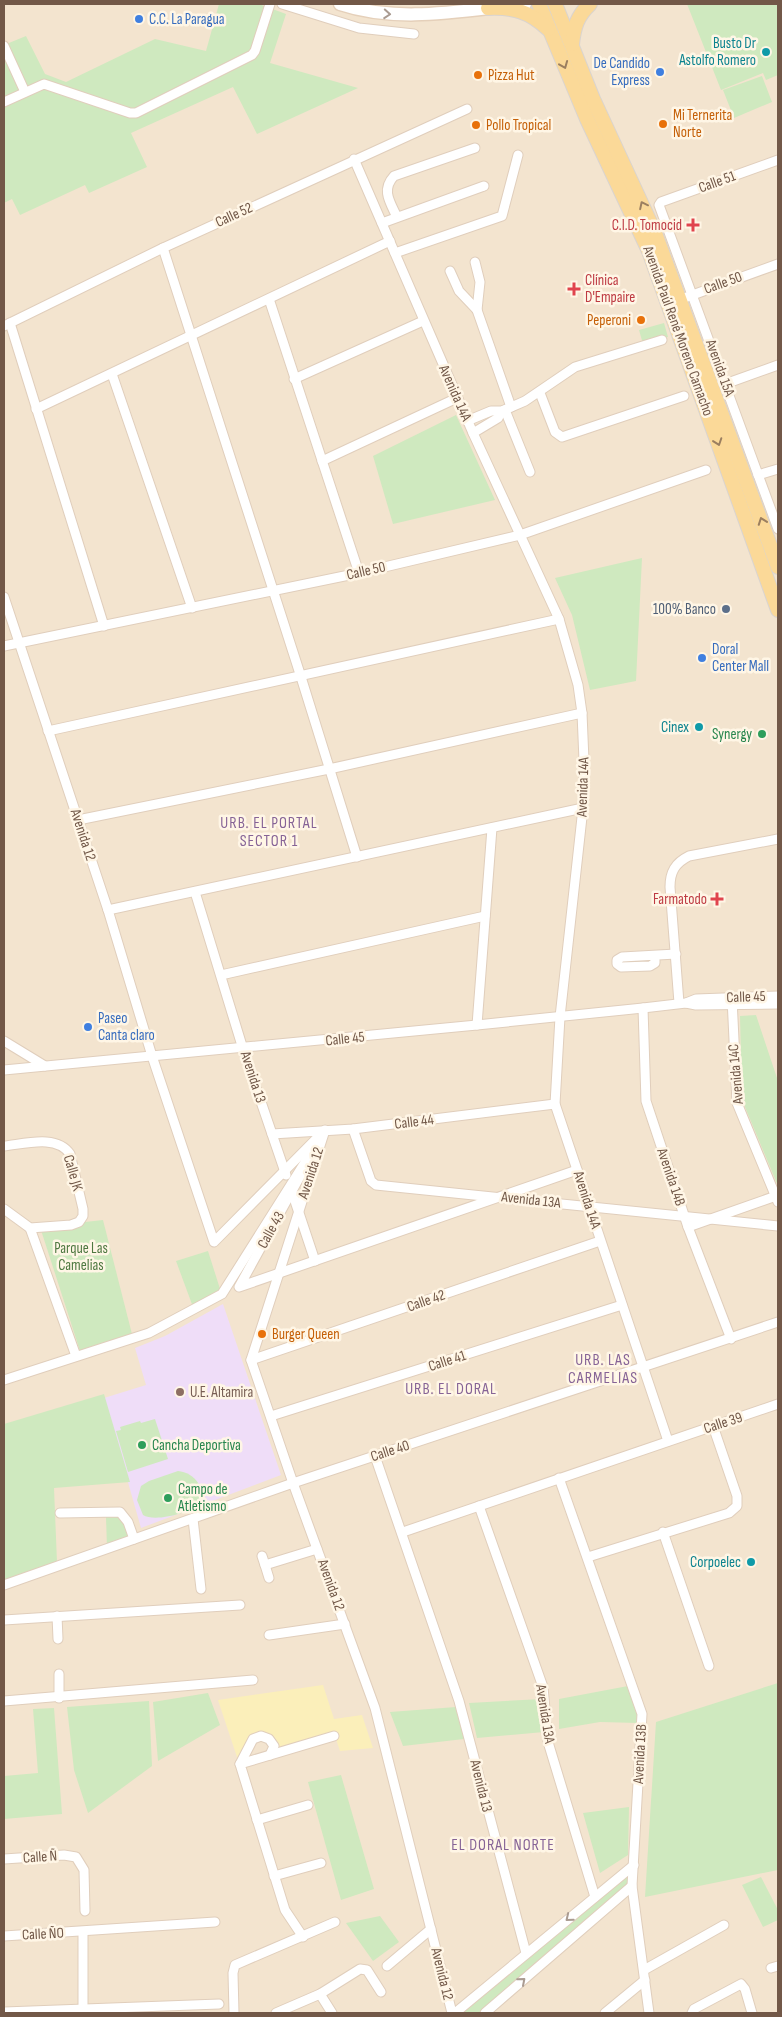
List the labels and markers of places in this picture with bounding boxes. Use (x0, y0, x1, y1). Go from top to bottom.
place label: C.C. La Paragua (149, 10, 225, 29)
marker: C.C. La Paragua (133, 13, 145, 25)
place label: Busto Dr Astolfo Romero (678, 34, 757, 70)
marker: Busto Dr Astolfo Romero (760, 46, 772, 58)
place label: De Candido Express (593, 54, 650, 90)
place label: Pizza Hut (488, 66, 535, 85)
marker: De Candido Express (654, 66, 666, 78)
marker: Pizza Hut (472, 69, 484, 81)
place label: Mi Ternerita Norte (673, 106, 733, 142)
place label: Pollo Tropical (486, 116, 551, 135)
marker: Mi Ternerita Norte (657, 118, 669, 130)
marker: Pollo Tropical (470, 119, 482, 131)
place label: C.I.D. Tomocid (612, 216, 682, 235)
marker: C.I.D. Tomocid (686, 218, 700, 232)
place label: Clínica D'Empaire (585, 271, 635, 307)
marker: Clínica D'Empaire (567, 282, 581, 296)
place label: Peperoni (587, 311, 631, 330)
marker: Peperoni (635, 314, 647, 326)
place label: 100% Banco (653, 600, 716, 619)
marker: 100% Banco (720, 603, 732, 615)
place label: Doral Center Mall (712, 640, 769, 676)
marker: Doral Center Mall (696, 652, 708, 664)
place label: Cinex (661, 718, 689, 737)
marker: Cinex (693, 721, 705, 733)
place label: Synergy (712, 725, 752, 744)
marker: Synergy (756, 728, 768, 740)
place label: Farmatodo (653, 890, 707, 909)
marker: Farmatodo (711, 893, 723, 905)
place label: Paseo Canta claro (98, 1009, 155, 1045)
marker: Paseo Canta claro (82, 1021, 94, 1033)
place label: Burger Queen (272, 1325, 340, 1344)
marker: Burger Queen (256, 1328, 268, 1340)
place label: U.E. Altamira (190, 1383, 253, 1402)
marker: U.E. Altamira (174, 1386, 186, 1398)
place label: Cancha Deportiva (152, 1436, 241, 1455)
marker: Cancha Deportiva (136, 1439, 148, 1451)
place label: Campo de Atletismo (177, 1480, 228, 1516)
marker: Campo de Atletismo (162, 1492, 174, 1504)
place label: Corpoelec (690, 1553, 741, 1572)
marker: Corpoelec (745, 1556, 757, 1568)

